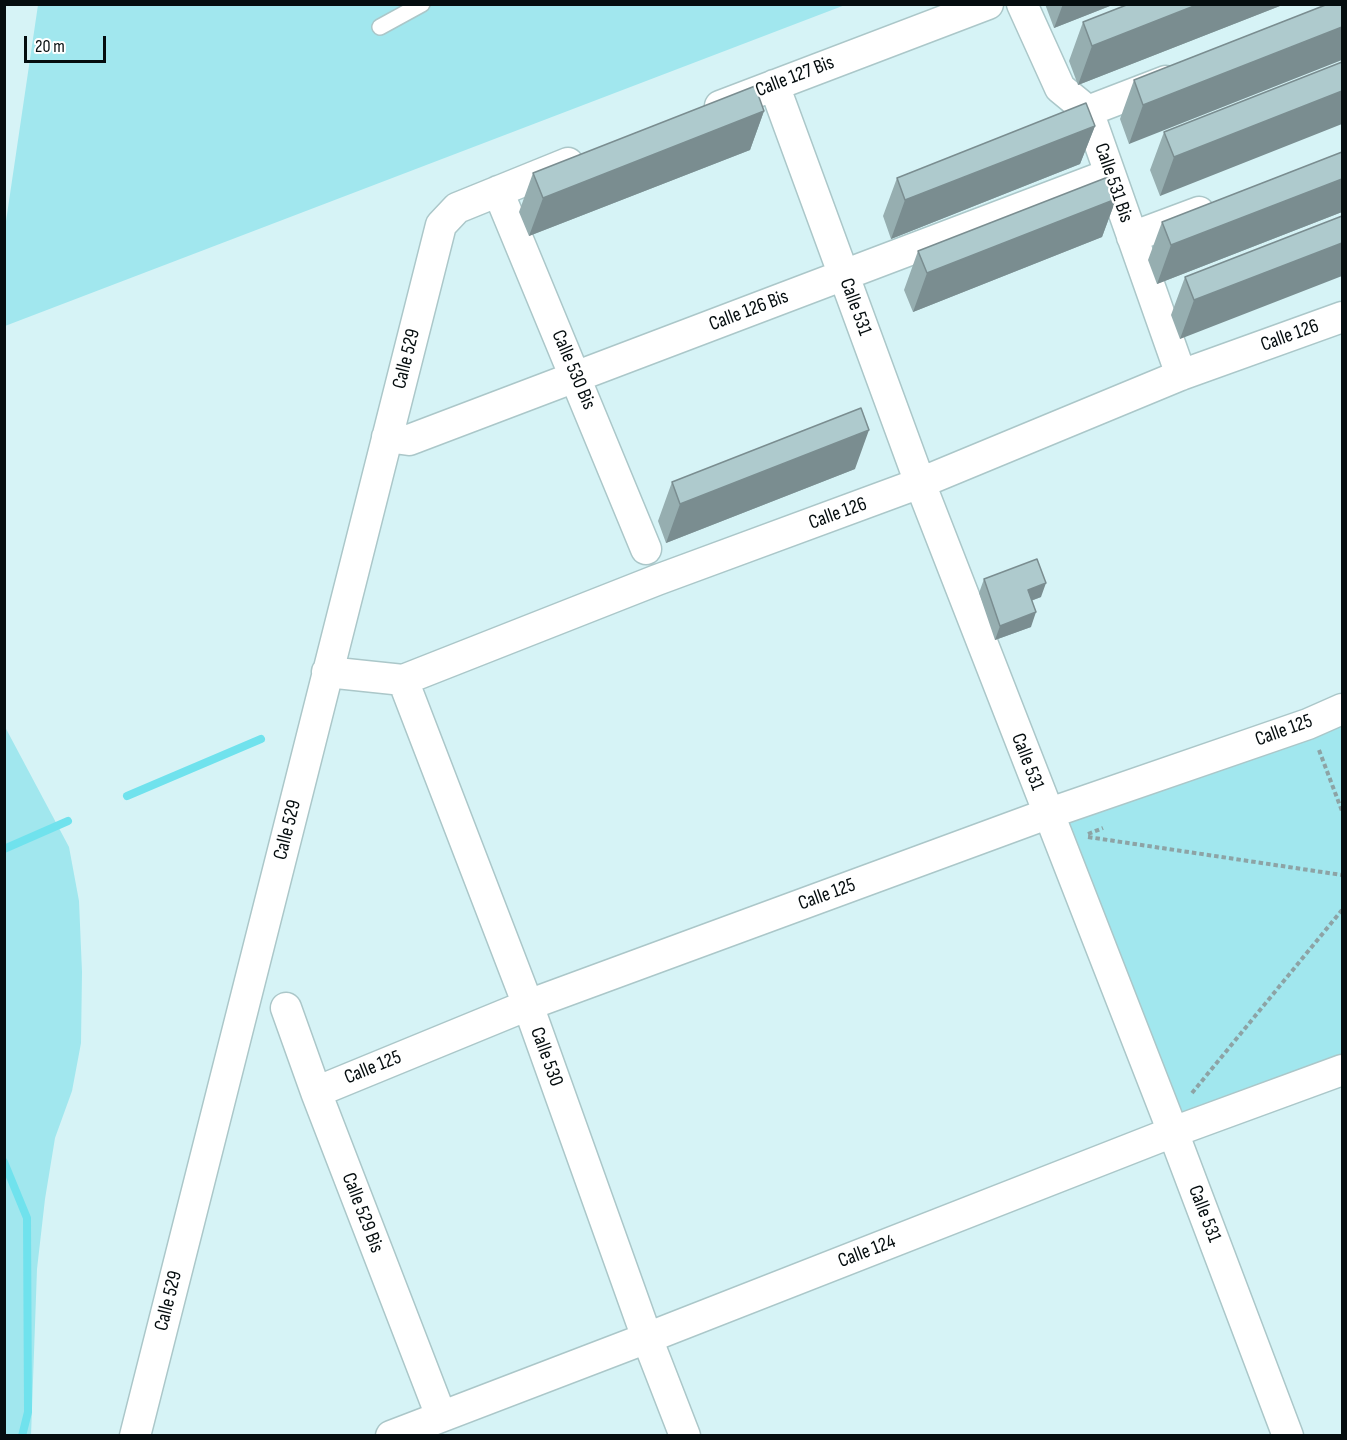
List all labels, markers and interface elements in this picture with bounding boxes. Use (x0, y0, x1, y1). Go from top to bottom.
scale bar (27, 24, 110, 62)
text: 20 m (35, 36, 65, 57)
street label: Calle 127 Bis (752, 51, 838, 103)
street label: Calle 531 Bis (1088, 140, 1138, 226)
street label: Calle 531 (834, 275, 876, 339)
street label: Calle 126 Bis (706, 285, 792, 337)
street label: Calle 126 (1258, 314, 1322, 358)
street label: Calle 529 (388, 327, 426, 391)
street label: Calle 530 Bis (546, 327, 600, 413)
street label: Calle 126 (806, 492, 870, 536)
street label: Calle 125 (1252, 710, 1316, 752)
street label: Calle 531 (1005, 730, 1049, 794)
street label: Calle 529 (269, 798, 307, 862)
street label: Calle 125 (795, 874, 859, 916)
street label: Calle 530 (524, 1024, 568, 1090)
street label: Calle 125 (341, 1046, 405, 1090)
street label: Calle 529 Bis (336, 1170, 388, 1256)
street label: Calle 531 (1182, 1182, 1226, 1246)
street label: Calle 124 (835, 1230, 899, 1274)
street label: Calle 529 (150, 1269, 188, 1333)

